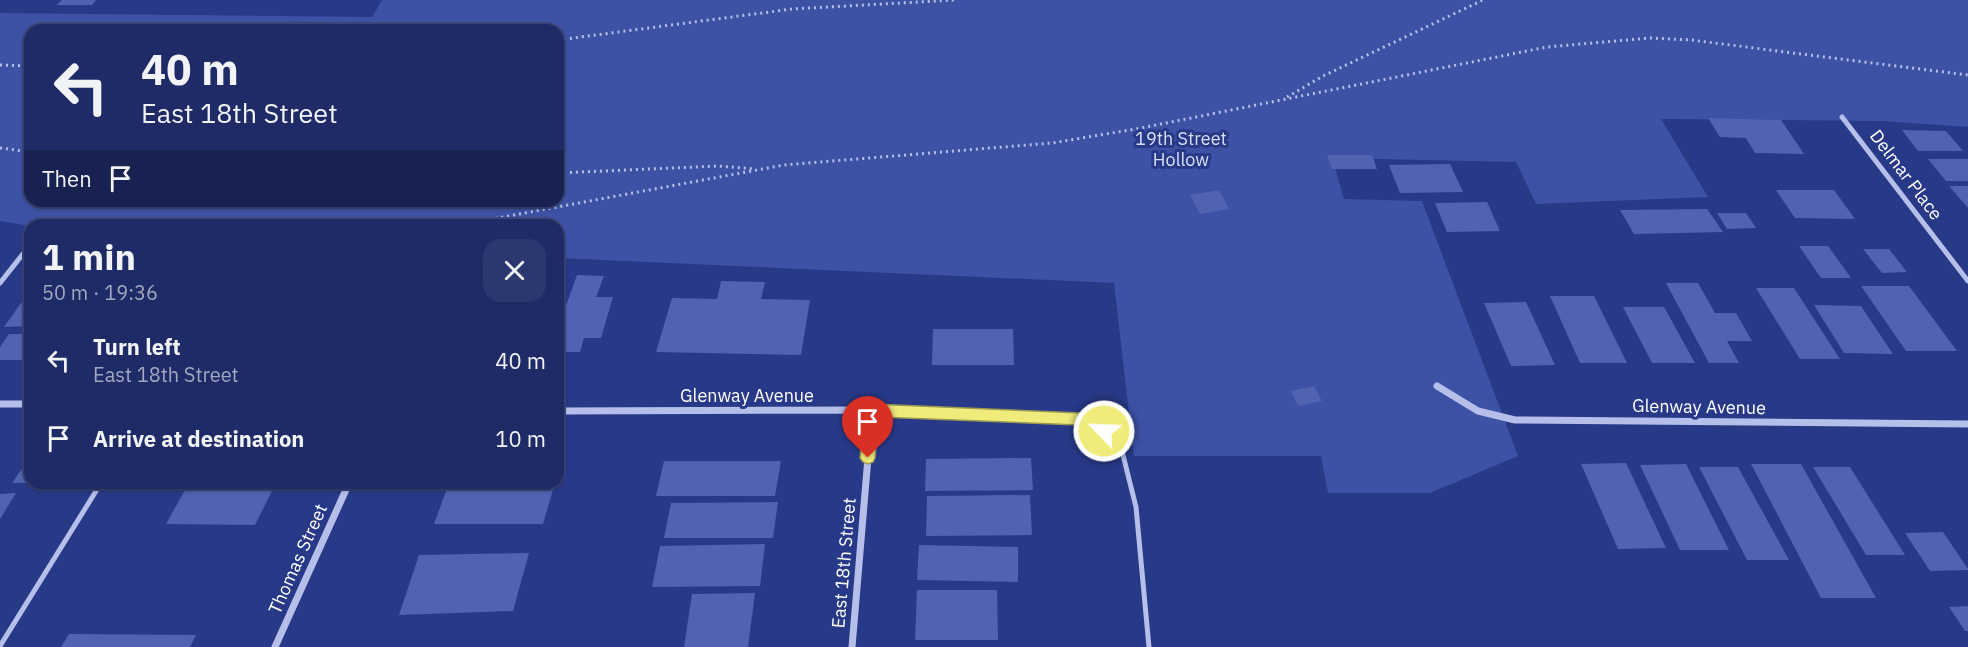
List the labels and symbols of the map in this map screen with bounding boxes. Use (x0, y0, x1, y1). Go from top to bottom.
street label: Delmar Place (1865, 125, 1948, 225)
park label: 19th Street Hollow (1135, 127, 1227, 171)
street label: Glenway Avenue (680, 384, 814, 407)
street label: Glenway Avenue (1632, 394, 1766, 419)
pin (842, 396, 893, 458)
position arrow (1072, 399, 1136, 463)
street label: East 18th Street (826, 497, 861, 629)
street label: Thomas Street (263, 500, 332, 618)

